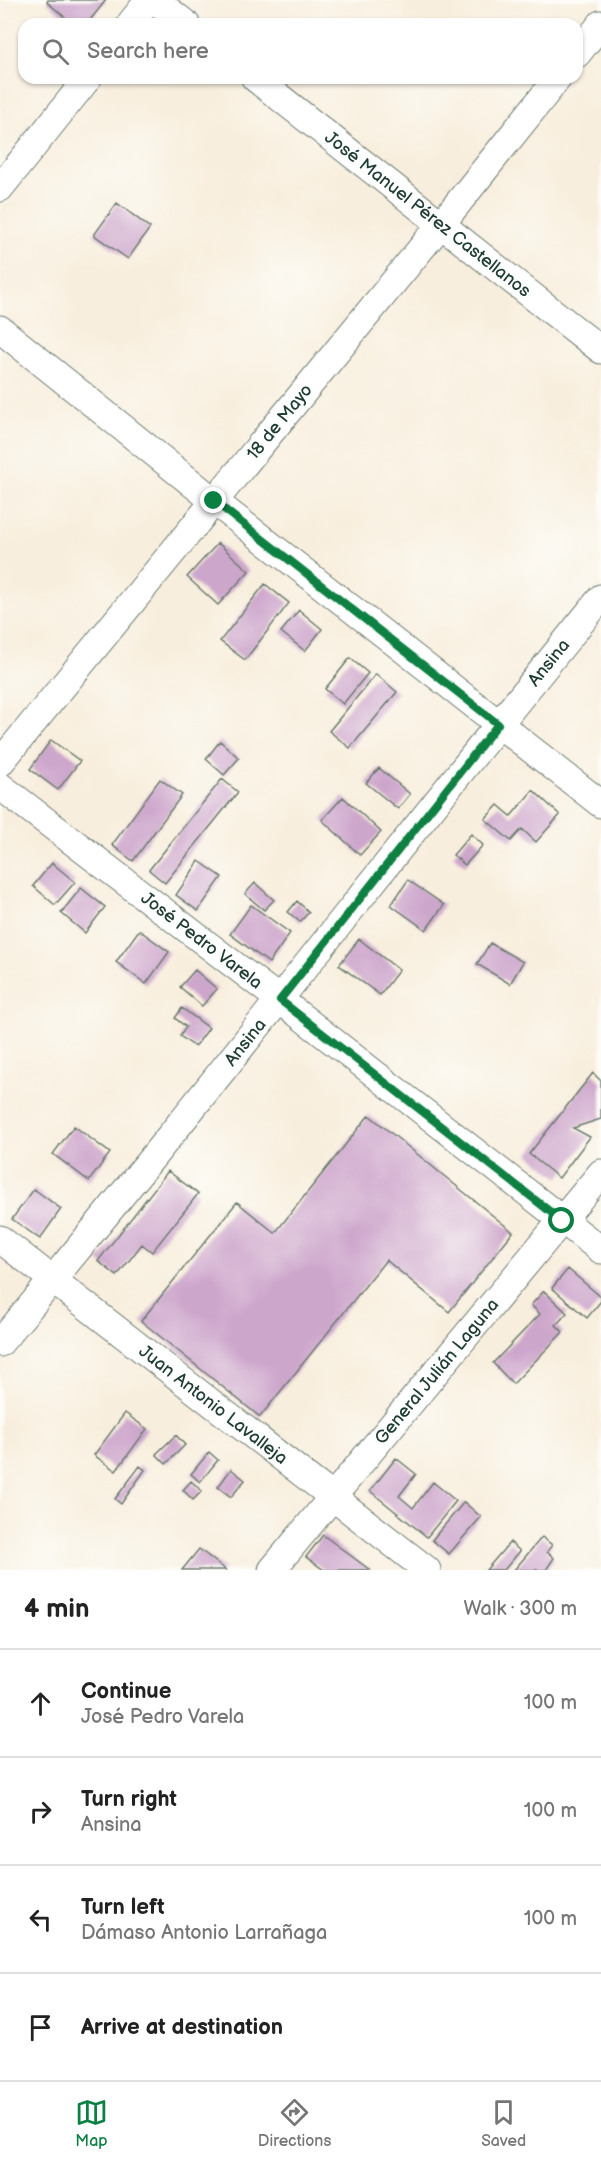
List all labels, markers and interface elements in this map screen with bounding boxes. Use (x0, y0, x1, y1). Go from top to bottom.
search box (18, 18, 583, 84)
icon: search (39, 35, 72, 68)
text: Search here (87, 38, 209, 65)
street label: José Manuel Pérez Castellanos (320, 127, 535, 302)
street label: 18 de Mayo (242, 380, 317, 464)
route end (200, 487, 226, 513)
street label: Ansina (524, 635, 574, 691)
street label: José Pedro Varela (137, 888, 266, 994)
street label: Ansina (220, 1015, 271, 1070)
route start (548, 1207, 574, 1233)
street label: General Julián Laguna (371, 1295, 503, 1449)
street label: Juan Antonio Lavalleja (135, 1341, 292, 1469)
text: 4 min (24, 1594, 89, 1625)
text: Walk · 300 m (464, 1597, 577, 1621)
text: Continue (81, 1678, 171, 1705)
icon: ahead (24, 1687, 57, 1720)
text: 100 m (524, 1691, 577, 1715)
text: José Pedro Varela (81, 1705, 244, 1729)
text: Turn right (81, 1786, 177, 1813)
icon: right (24, 1795, 57, 1828)
text: 100 m (524, 1799, 577, 1823)
text: Ansina (81, 1813, 142, 1837)
text: Turn left (81, 1894, 165, 1921)
icon: left (24, 1903, 57, 1936)
text: 100 m (524, 1907, 577, 1931)
text: Dámaso Antonio Larrañaga (81, 1921, 327, 1945)
icon: arrive (24, 2011, 57, 2044)
text: Arrive at destination (81, 2014, 283, 2041)
tab: Map (75, 2096, 108, 2151)
tab: Directions (258, 2096, 331, 2151)
tab: Saved (481, 2096, 526, 2151)

